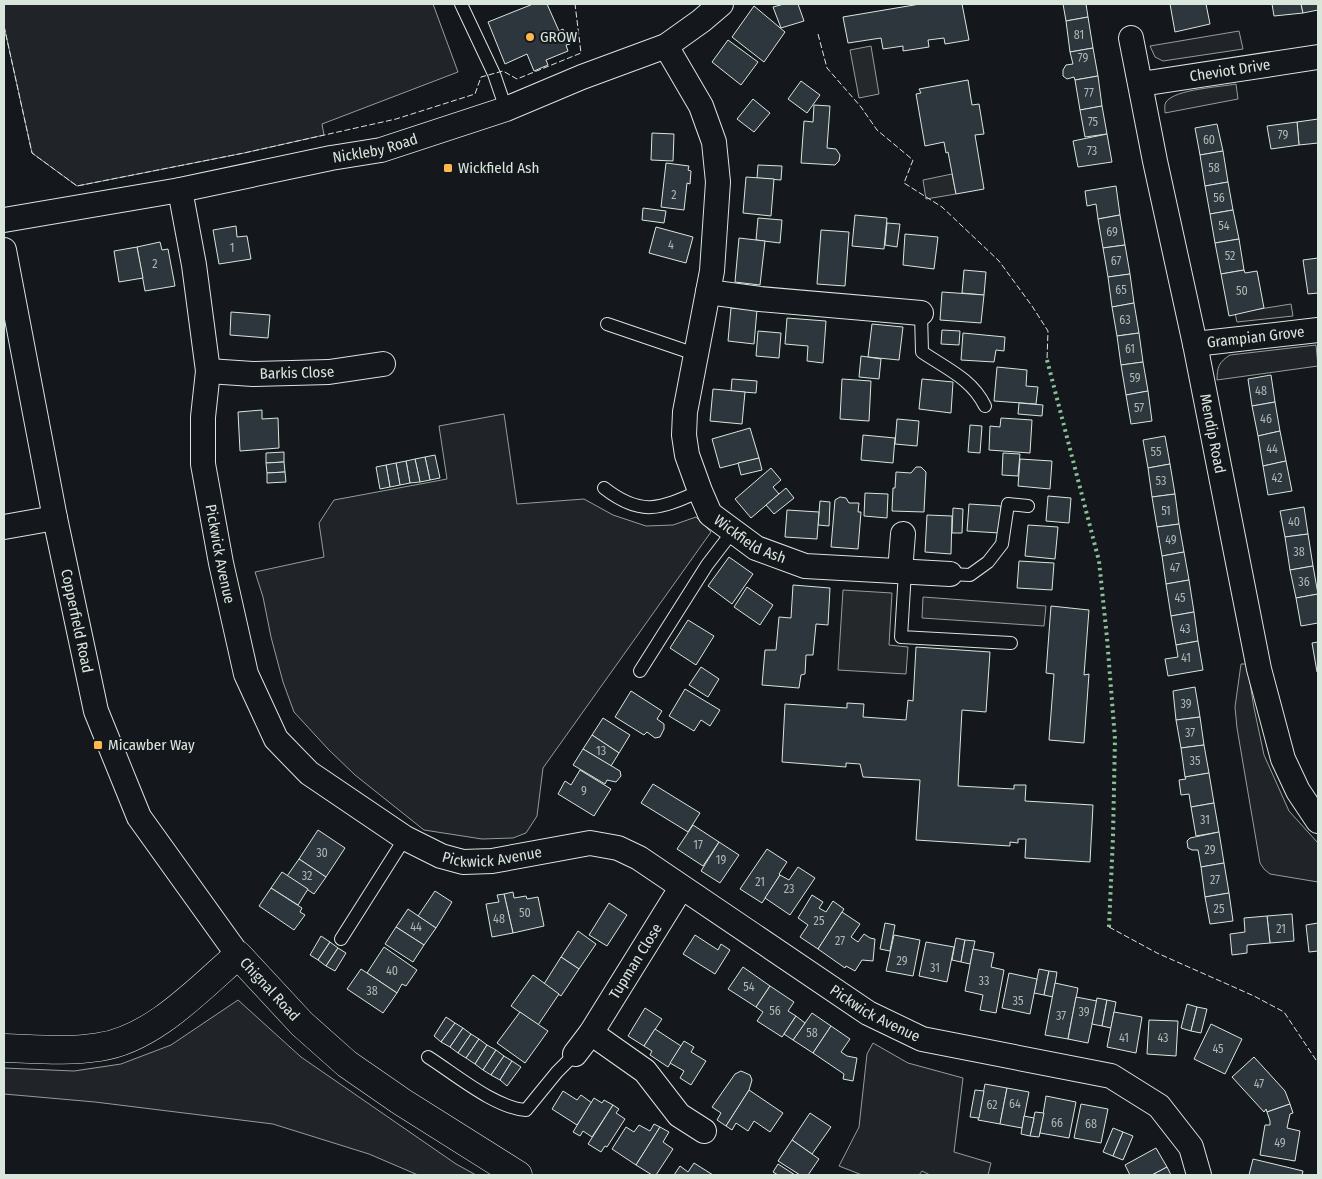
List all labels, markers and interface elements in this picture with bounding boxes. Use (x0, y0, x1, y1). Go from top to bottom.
place label: GROW (540, 28, 577, 46)
house number: 81 (1074, 28, 1084, 42)
marker: GROW (524, 31, 536, 43)
house number: 79 (1078, 51, 1088, 65)
street label: Cheviot Drive (1188, 55, 1272, 85)
house number: 77 (1084, 86, 1094, 100)
house number: 75 (1088, 115, 1099, 129)
house number: 79 (1278, 128, 1288, 142)
street label: Nickleby Road (331, 130, 420, 167)
house number: 60 (1203, 133, 1215, 147)
house number: 73 (1087, 144, 1097, 158)
place label: Wickfield Ash (458, 159, 539, 177)
house number: 58 (1208, 161, 1220, 175)
marker: Wickfield Ash (442, 162, 454, 174)
house number: 2 (671, 188, 677, 202)
house number: 56 (1213, 191, 1225, 205)
house number: 54 (1218, 219, 1230, 233)
house number: 69 (1106, 225, 1118, 239)
house number: 4 (668, 238, 674, 252)
house number: 1 (230, 241, 234, 255)
house number: 52 (1225, 249, 1235, 263)
house number: 67 (1111, 254, 1121, 268)
house number: 2 (152, 257, 158, 271)
house number: 65 (1115, 283, 1127, 297)
house number: 50 (1236, 284, 1248, 298)
house number: 63 (1119, 313, 1131, 327)
street label: Grampian Grove (1206, 323, 1305, 352)
house number: 61 (1125, 342, 1135, 356)
street label: Barkis Close (259, 362, 335, 383)
house number: 59 (1129, 371, 1141, 385)
house number: 48 (1255, 384, 1267, 398)
street label: Mendip Road (1196, 392, 1229, 475)
house number: 57 (1134, 401, 1144, 415)
house number: 46 (1260, 412, 1272, 426)
house number: 44 (1266, 442, 1278, 456)
house number: 55 (1151, 445, 1162, 459)
house number: 42 (1272, 471, 1282, 485)
house number: 53 (1156, 474, 1166, 488)
street label: Pickwick Avenue (202, 503, 239, 605)
house number: 51 (1161, 504, 1171, 518)
street label: Wickfield Ash (710, 511, 788, 567)
house number: 40 (1288, 515, 1300, 529)
house number: 49 (1165, 533, 1177, 547)
house number: 38 (1293, 545, 1305, 559)
house number: 47 (1170, 561, 1180, 575)
street label: Copperfield Road (57, 567, 97, 674)
house number: 36 (1298, 575, 1310, 589)
house number: 45 (1174, 591, 1186, 605)
house number: 43 (1179, 622, 1191, 636)
house number: 41 (1181, 651, 1191, 665)
house number: 39 (1180, 697, 1192, 711)
house number: 37 (1185, 726, 1195, 740)
place label: Micawber Way (108, 736, 195, 754)
marker: Micawber Way (92, 739, 104, 751)
house number: 13 (596, 744, 606, 758)
house number: 35 (1190, 754, 1201, 768)
house number: 9 (581, 784, 587, 798)
house number: 31 (1200, 813, 1210, 827)
house number: 17 (693, 838, 703, 852)
street label: Pickwick Avenue (440, 843, 543, 871)
house number: 29 (1204, 843, 1216, 857)
house number: 30 (316, 846, 328, 860)
house number: 19 (716, 853, 726, 867)
house number: 32 (302, 869, 312, 883)
house number: 27 (1210, 873, 1220, 887)
house number: 21 (755, 875, 765, 889)
house number: 23 (784, 882, 794, 896)
house number: 25 (1214, 902, 1225, 916)
house number: 50 (519, 906, 531, 920)
house number: 48 (493, 912, 505, 926)
house number: 25 (814, 914, 825, 928)
house number: 44 (410, 920, 422, 934)
street label: Tupman Close (605, 920, 666, 1002)
house number: 21 (1276, 922, 1286, 936)
house number: 27 (835, 934, 845, 948)
street label: Chignal Road (236, 954, 304, 1025)
house number: 29 (896, 954, 908, 968)
house number: 31 (930, 961, 940, 975)
house number: 40 (386, 964, 398, 978)
house number: 33 (979, 974, 989, 988)
house number: 54 (743, 980, 755, 994)
street label: Pickwick Avenue (826, 981, 923, 1046)
house number: 38 (366, 984, 378, 998)
house number: 35 (1013, 994, 1024, 1008)
house number: 56 (769, 1004, 781, 1018)
house number: 39 (1078, 1005, 1090, 1019)
house number: 37 (1056, 1009, 1066, 1023)
house number: 58 (806, 1026, 818, 1040)
house number: 41 (1119, 1031, 1129, 1045)
house number: 43 (1157, 1031, 1169, 1045)
house number: 45 (1212, 1042, 1224, 1056)
house number: 47 (1254, 1077, 1264, 1091)
house number: 64 (1009, 1097, 1021, 1111)
house number: 62 (986, 1098, 998, 1112)
house number: 66 (1051, 1116, 1063, 1130)
house number: 68 (1085, 1117, 1097, 1131)
house number: 49 (1274, 1136, 1286, 1150)

